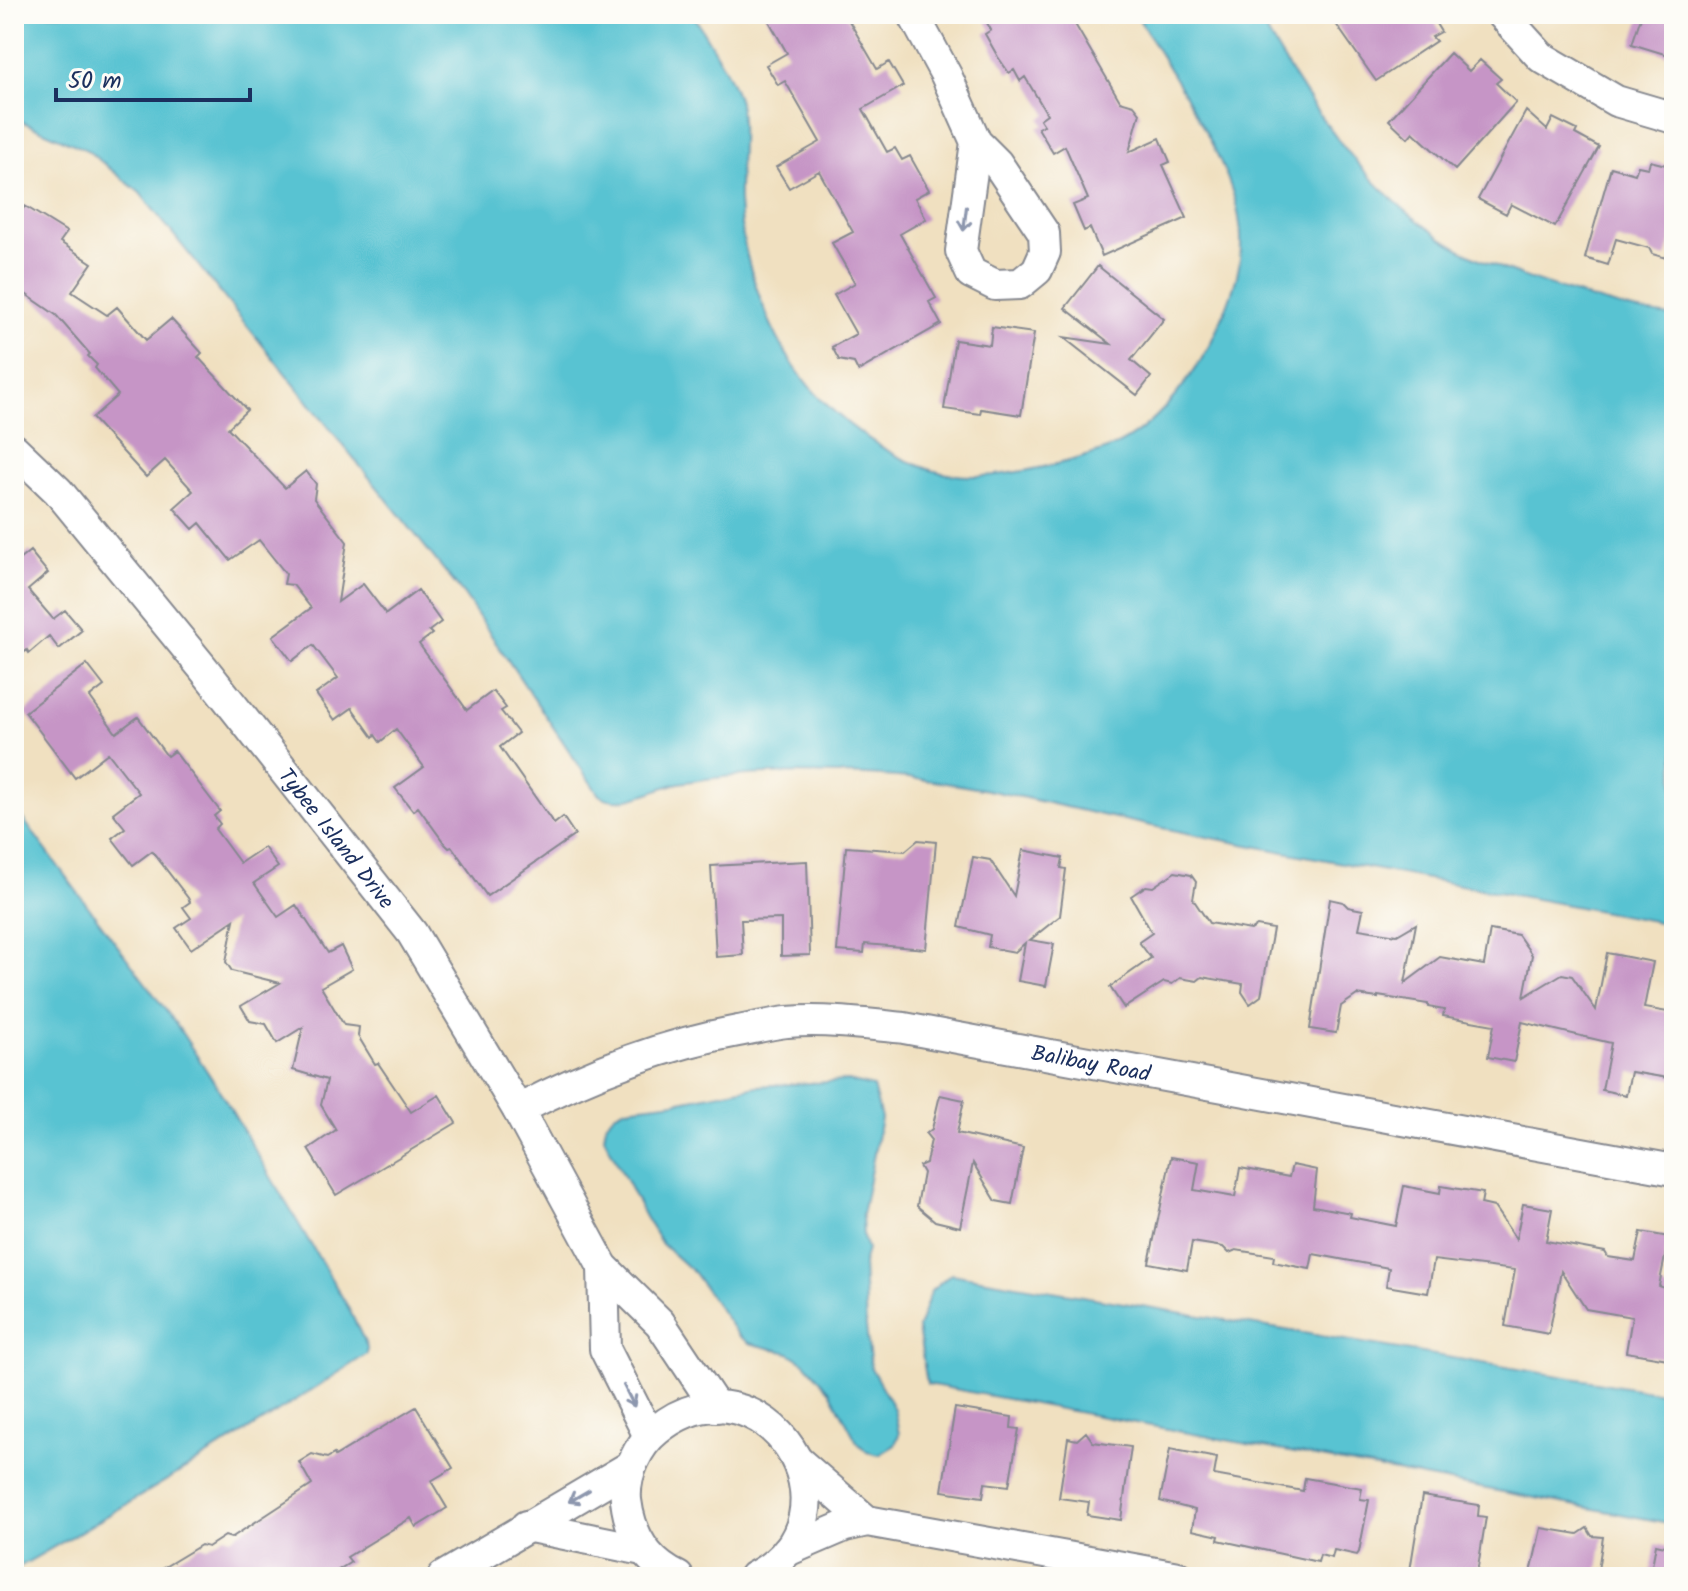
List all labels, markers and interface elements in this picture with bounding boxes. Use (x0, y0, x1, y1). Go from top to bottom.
scale bar (56, 52, 250, 102)
text: 50 m (68, 62, 122, 101)
one-way arrow (957, 206, 972, 231)
street label: Tybee Island Drive (268, 761, 402, 918)
street label: Balibay Road (1028, 1037, 1154, 1093)
one-way arrow (621, 1383, 637, 1407)
one-way arrow (568, 1488, 591, 1504)

